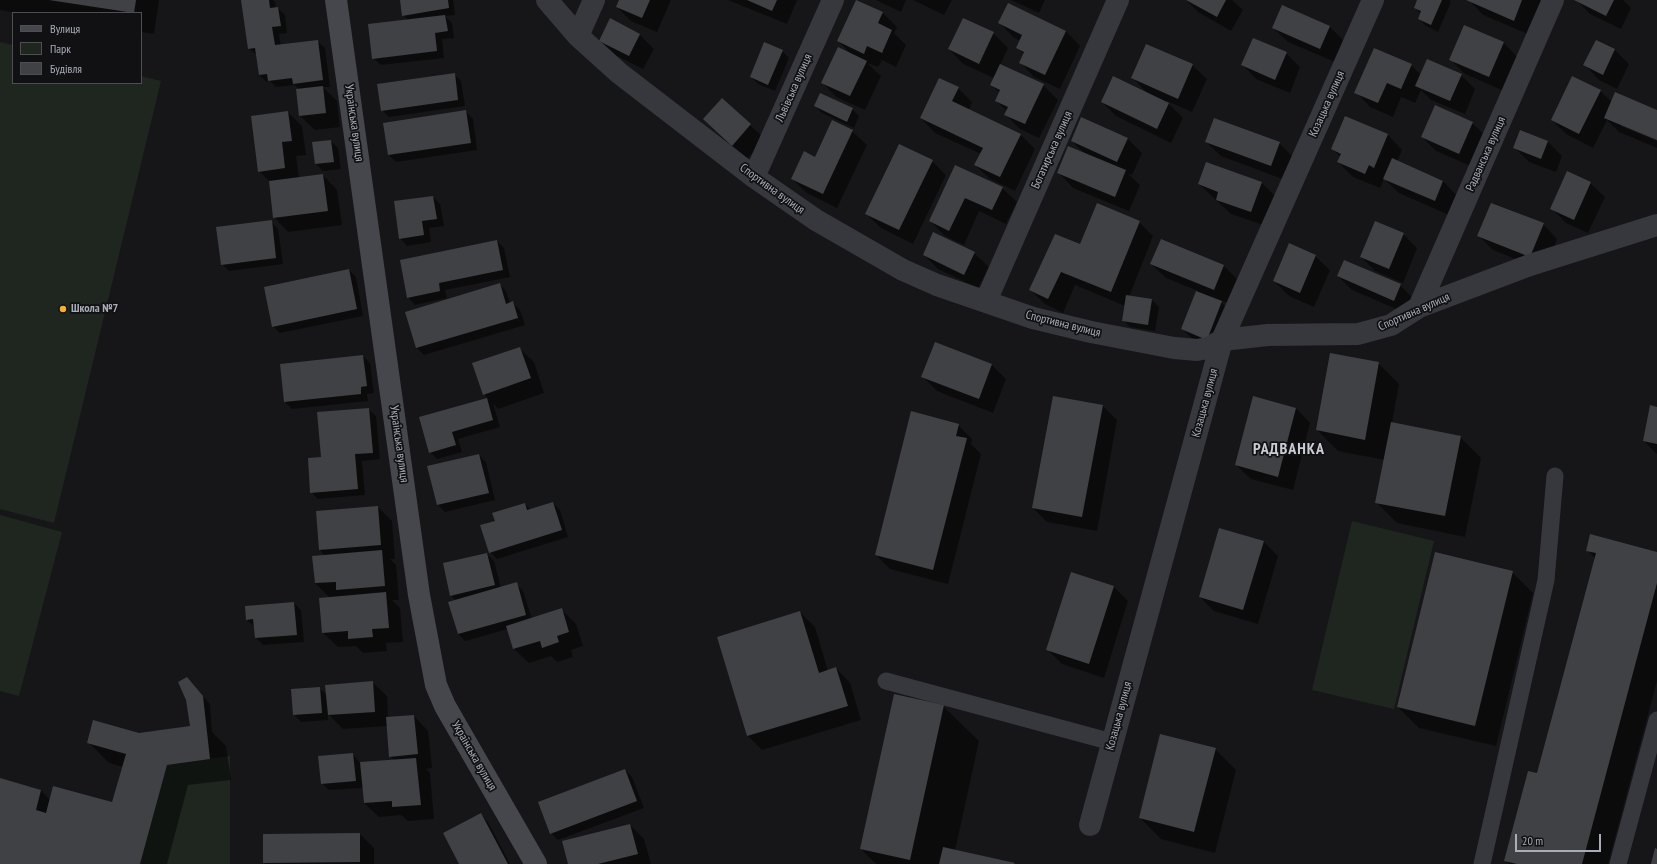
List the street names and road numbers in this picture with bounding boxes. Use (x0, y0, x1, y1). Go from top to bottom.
street label: Львівська вулиця (773, 52, 815, 124)
street label: Козацька вулиця (1306, 69, 1348, 139)
street label: Українська вулиця (341, 84, 367, 162)
street label: Богатирська вулиця (1028, 109, 1076, 191)
street label: Радванська вулиця (1463, 114, 1509, 194)
street label: Спортивна вулиця (737, 161, 807, 217)
street label: Спортивна вулиця (1376, 290, 1452, 334)
street label: Спортивна вулиця (1024, 308, 1102, 340)
street label: Козацька вулиця (1189, 367, 1221, 439)
street label: Українська вулиця (386, 405, 412, 483)
street label: Козацька вулиця (1103, 680, 1135, 752)
street label: Українська вулиця (448, 719, 500, 793)

